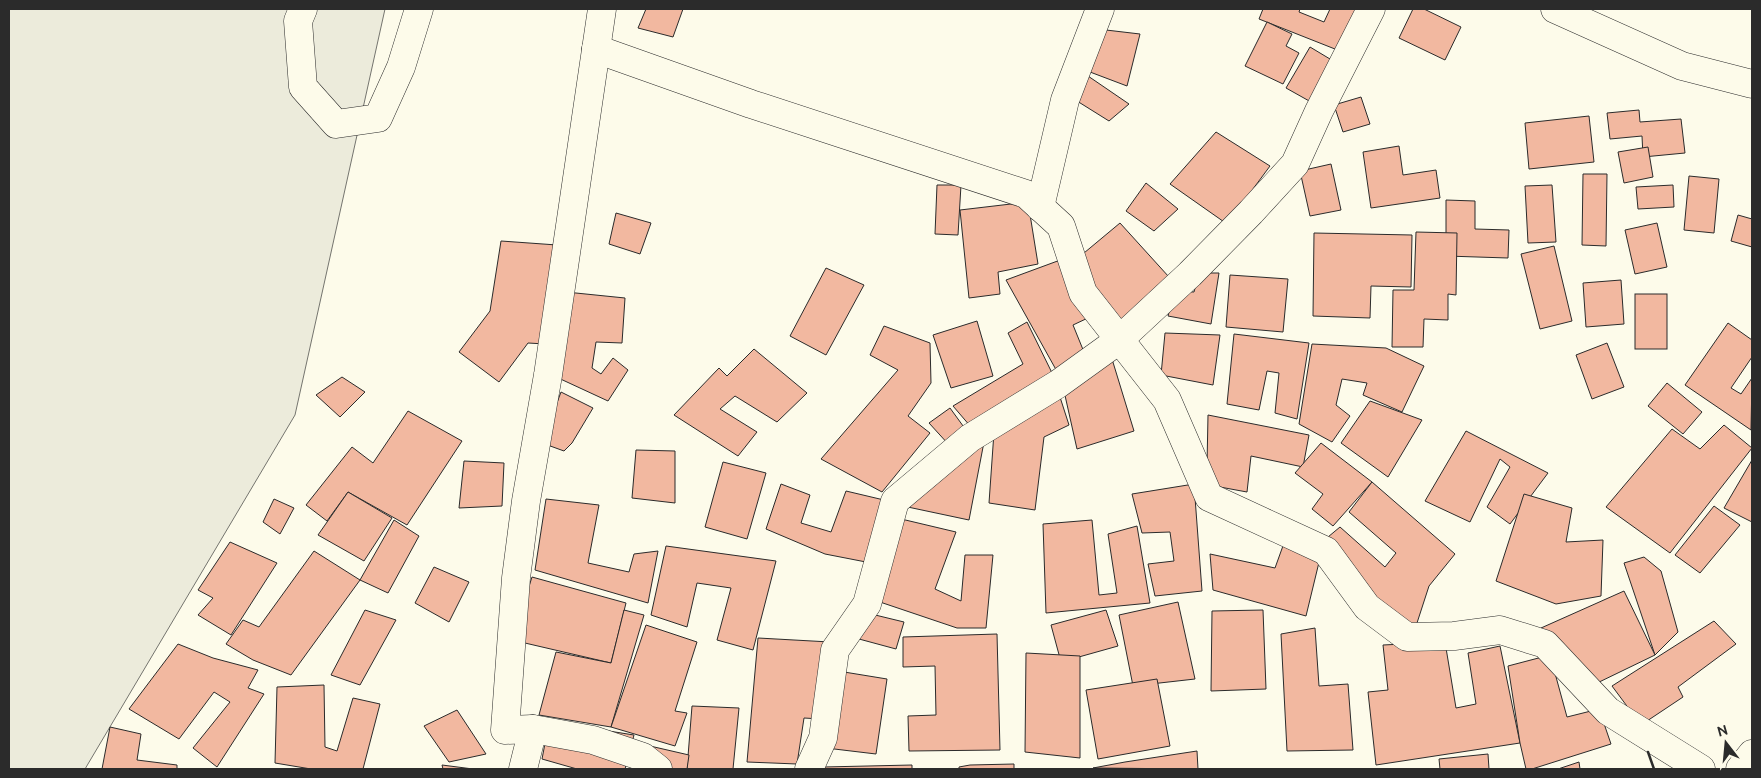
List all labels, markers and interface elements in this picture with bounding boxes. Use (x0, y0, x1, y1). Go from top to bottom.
north arrow (1701, 718, 1751, 768)
text: N (1715, 721, 1730, 740)

